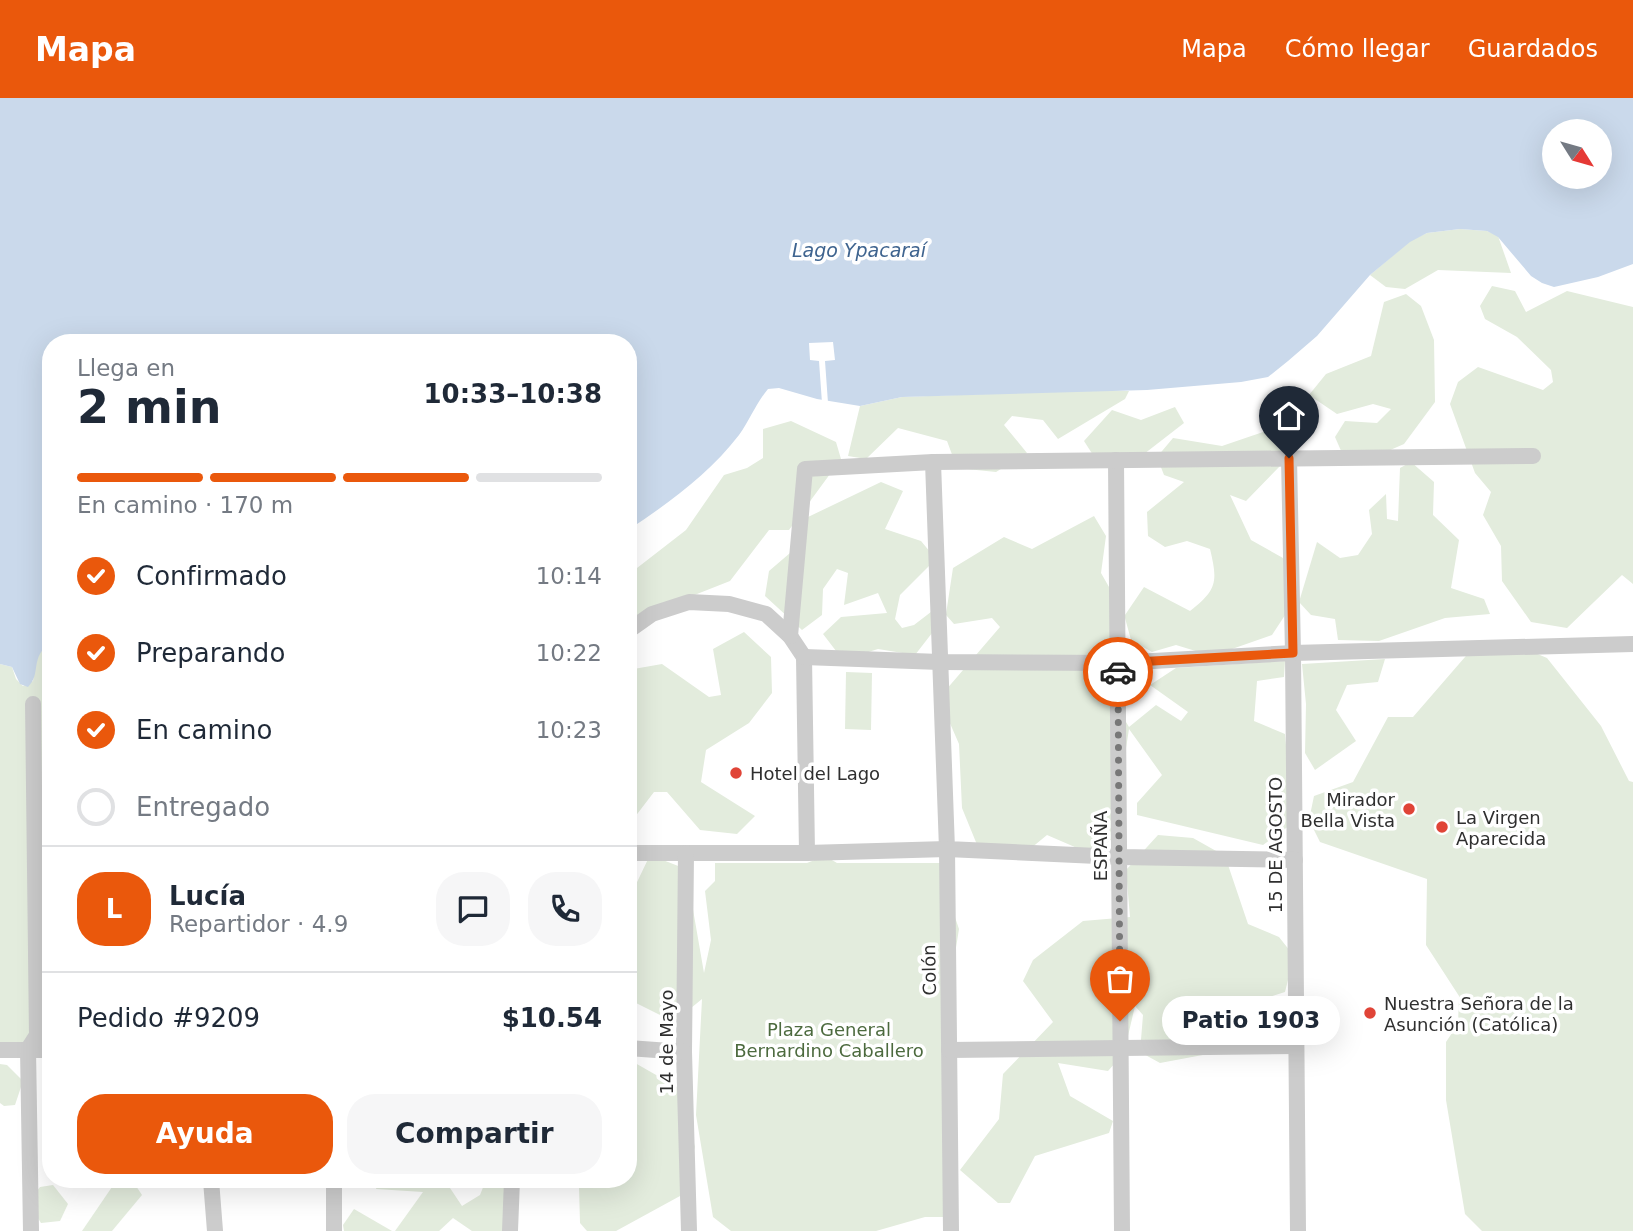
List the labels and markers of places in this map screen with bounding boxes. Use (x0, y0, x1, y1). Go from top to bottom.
pin (1259, 386, 1319, 458)
place label: Hotel del Lago (750, 763, 880, 784)
marker: Hotel del Lago (728, 765, 744, 781)
place label: Mirador Bella Vista (1300, 789, 1396, 831)
marker: Mirador Bella Vista (1401, 801, 1417, 817)
place label: La Virgen Aparecida (1456, 807, 1546, 849)
marker: La Virgen Aparecida (1434, 819, 1450, 835)
pin (1090, 949, 1150, 1021)
place label: Nuestra Señora de la Asunción (Católica) (1384, 993, 1574, 1035)
callout: Patio 1903 (1162, 996, 1340, 1046)
marker: Nuestra Señora de la Asunción (Católica) (1362, 1005, 1378, 1021)

